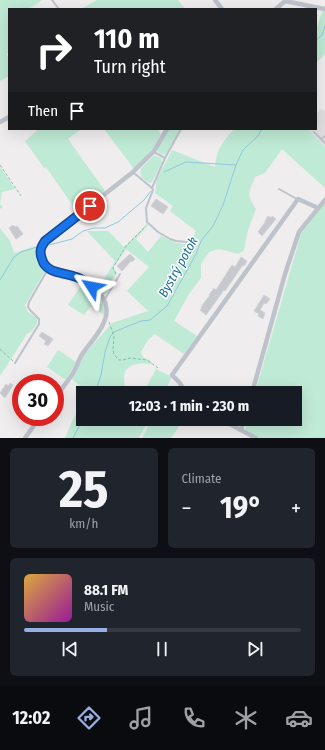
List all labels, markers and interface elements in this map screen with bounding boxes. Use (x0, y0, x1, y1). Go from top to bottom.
text: 110 m (94, 22, 160, 55)
icon: right (28, 24, 80, 76)
text: Turn right (94, 56, 166, 78)
icon: arrive (66, 100, 88, 122)
text: Then (28, 102, 58, 120)
pin (73, 189, 107, 223)
icon: arrive (79, 195, 101, 217)
water label: Bystrý potok (155, 234, 201, 300)
position arrow (71, 266, 113, 308)
speed limit sign: 30 (12, 374, 64, 426)
text: 12:03 · 1 min · 230 m (129, 397, 249, 415)
text: 25 (59, 458, 109, 521)
text: Climate (182, 471, 222, 486)
text: 19° (220, 490, 262, 526)
text: − (182, 495, 191, 522)
text: + (291, 495, 301, 522)
text: km/h (69, 516, 98, 531)
text: 88.1 FM (84, 581, 128, 599)
text: Music (84, 599, 114, 614)
icon: previous (59, 638, 81, 660)
icon: pause (151, 638, 173, 660)
icon: next (244, 638, 266, 660)
icon: directions (75, 704, 103, 732)
icon: music (127, 704, 155, 732)
icon: phone (180, 704, 208, 732)
icon: climate (232, 704, 260, 732)
icon: car (285, 704, 313, 732)
text: 12:02 (12, 707, 50, 729)

